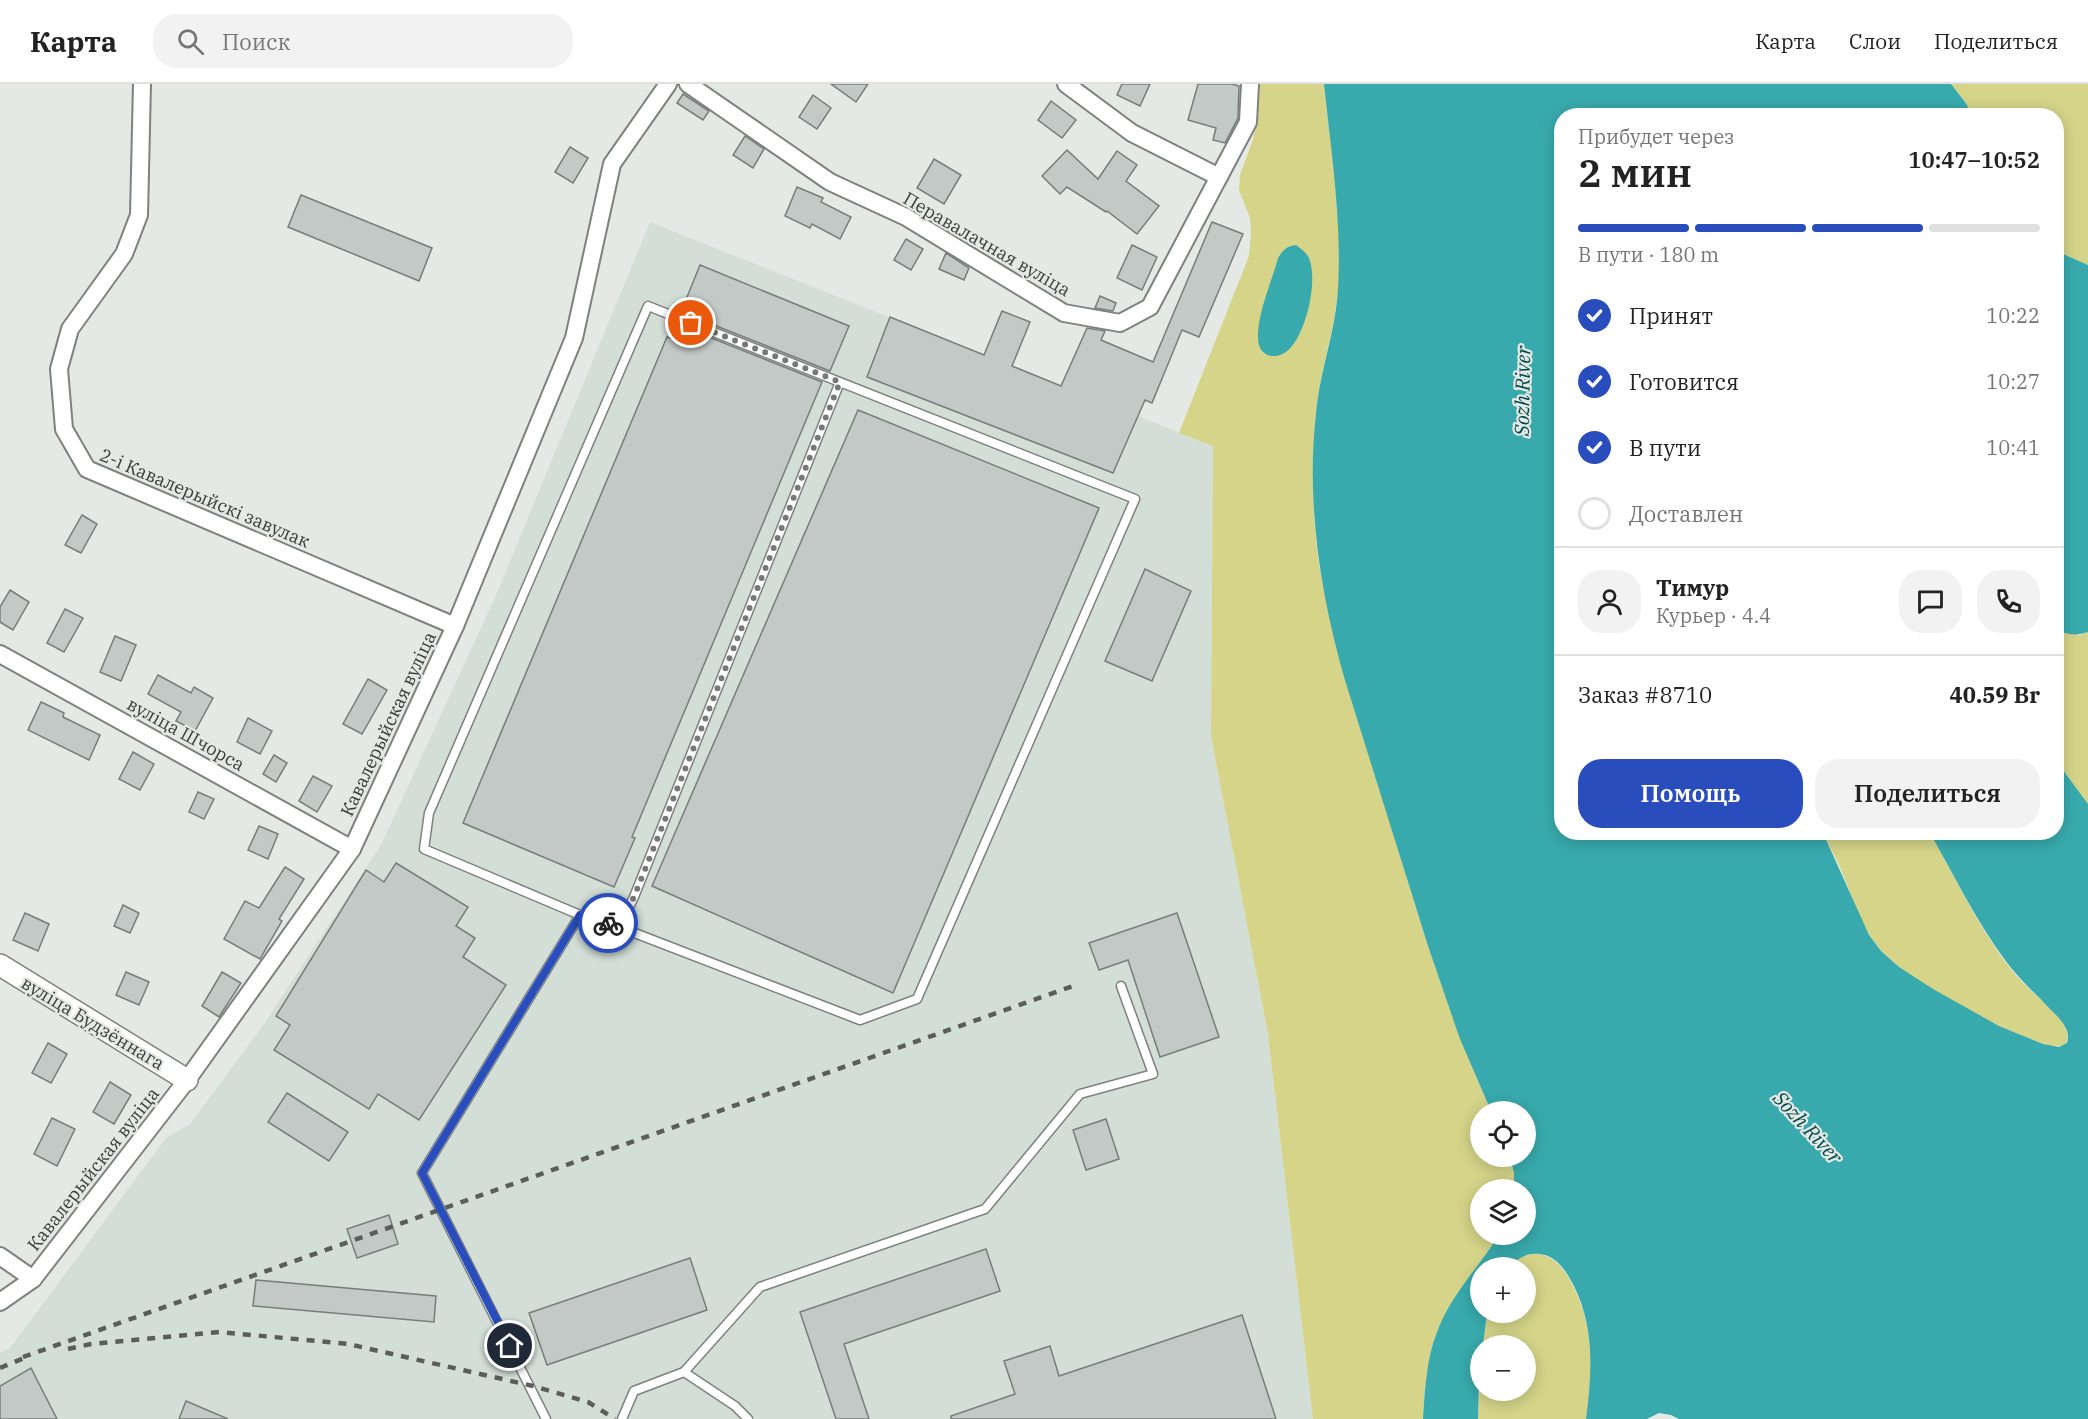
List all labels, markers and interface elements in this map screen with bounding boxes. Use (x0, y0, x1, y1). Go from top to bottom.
search box (153, 14, 573, 68)
text: Карта (30, 23, 117, 60)
icon: search (174, 25, 207, 58)
text: Поиск (222, 27, 290, 56)
text: Карта (1755, 27, 1816, 55)
text: Слои (1849, 27, 1901, 55)
text: Поделиться (1934, 27, 2058, 55)
text: Прибудет через (1578, 123, 1734, 150)
text: 10:47–10:52 (1908, 145, 2040, 174)
text: 2 мин (1578, 147, 1692, 198)
street label: Перавалачная вуліца (899, 187, 1075, 301)
text: В пути · 180 m (1578, 241, 1719, 268)
pin (665, 297, 716, 348)
icon: check (1578, 299, 1611, 332)
text: Принят (1629, 301, 1713, 330)
text: 10:22 (1986, 302, 2040, 329)
icon: bag (674, 306, 707, 339)
water label: Sozh River (1508, 344, 1536, 437)
icon: check (1578, 365, 1611, 398)
text: Готовится (1629, 367, 1739, 396)
text: 10:27 (1986, 368, 2040, 395)
icon: check (1578, 431, 1611, 464)
text: В пути (1629, 433, 1701, 462)
text: 10:41 (1986, 434, 2040, 461)
street label: 2-і Кавалерыйскі завулак (96, 443, 314, 553)
text: Доставлен (1629, 499, 1743, 528)
button: person (1578, 570, 1641, 633)
button: chat (1899, 570, 1962, 633)
button: phone (1977, 570, 2040, 633)
text: Тимур (1656, 573, 1729, 602)
text: Курьер · 4.4 (1656, 602, 1771, 629)
street label: Кавалерыйская вуліца (335, 628, 441, 820)
text: Заказ #8710 (1578, 680, 1712, 709)
text: 40.59 Br (1950, 680, 2040, 709)
street label: вуліца Шчорса (123, 692, 249, 776)
button: Помощь (1578, 759, 1803, 828)
button: Поделиться (1815, 759, 2040, 828)
courier (578, 893, 638, 953)
icon: bike (592, 907, 625, 940)
street label: вуліца Будзённага (17, 971, 169, 1075)
street label: Кавалерыйская вуліца (22, 1083, 164, 1255)
water label: Sozh River (1767, 1084, 1849, 1170)
map controls (1470, 1101, 1536, 1401)
button: locate (1470, 1101, 1536, 1167)
button: layers (1470, 1179, 1536, 1245)
button: + (1470, 1257, 1536, 1323)
pin (484, 1320, 535, 1371)
icon: home (493, 1329, 526, 1362)
button: − (1470, 1335, 1536, 1401)

